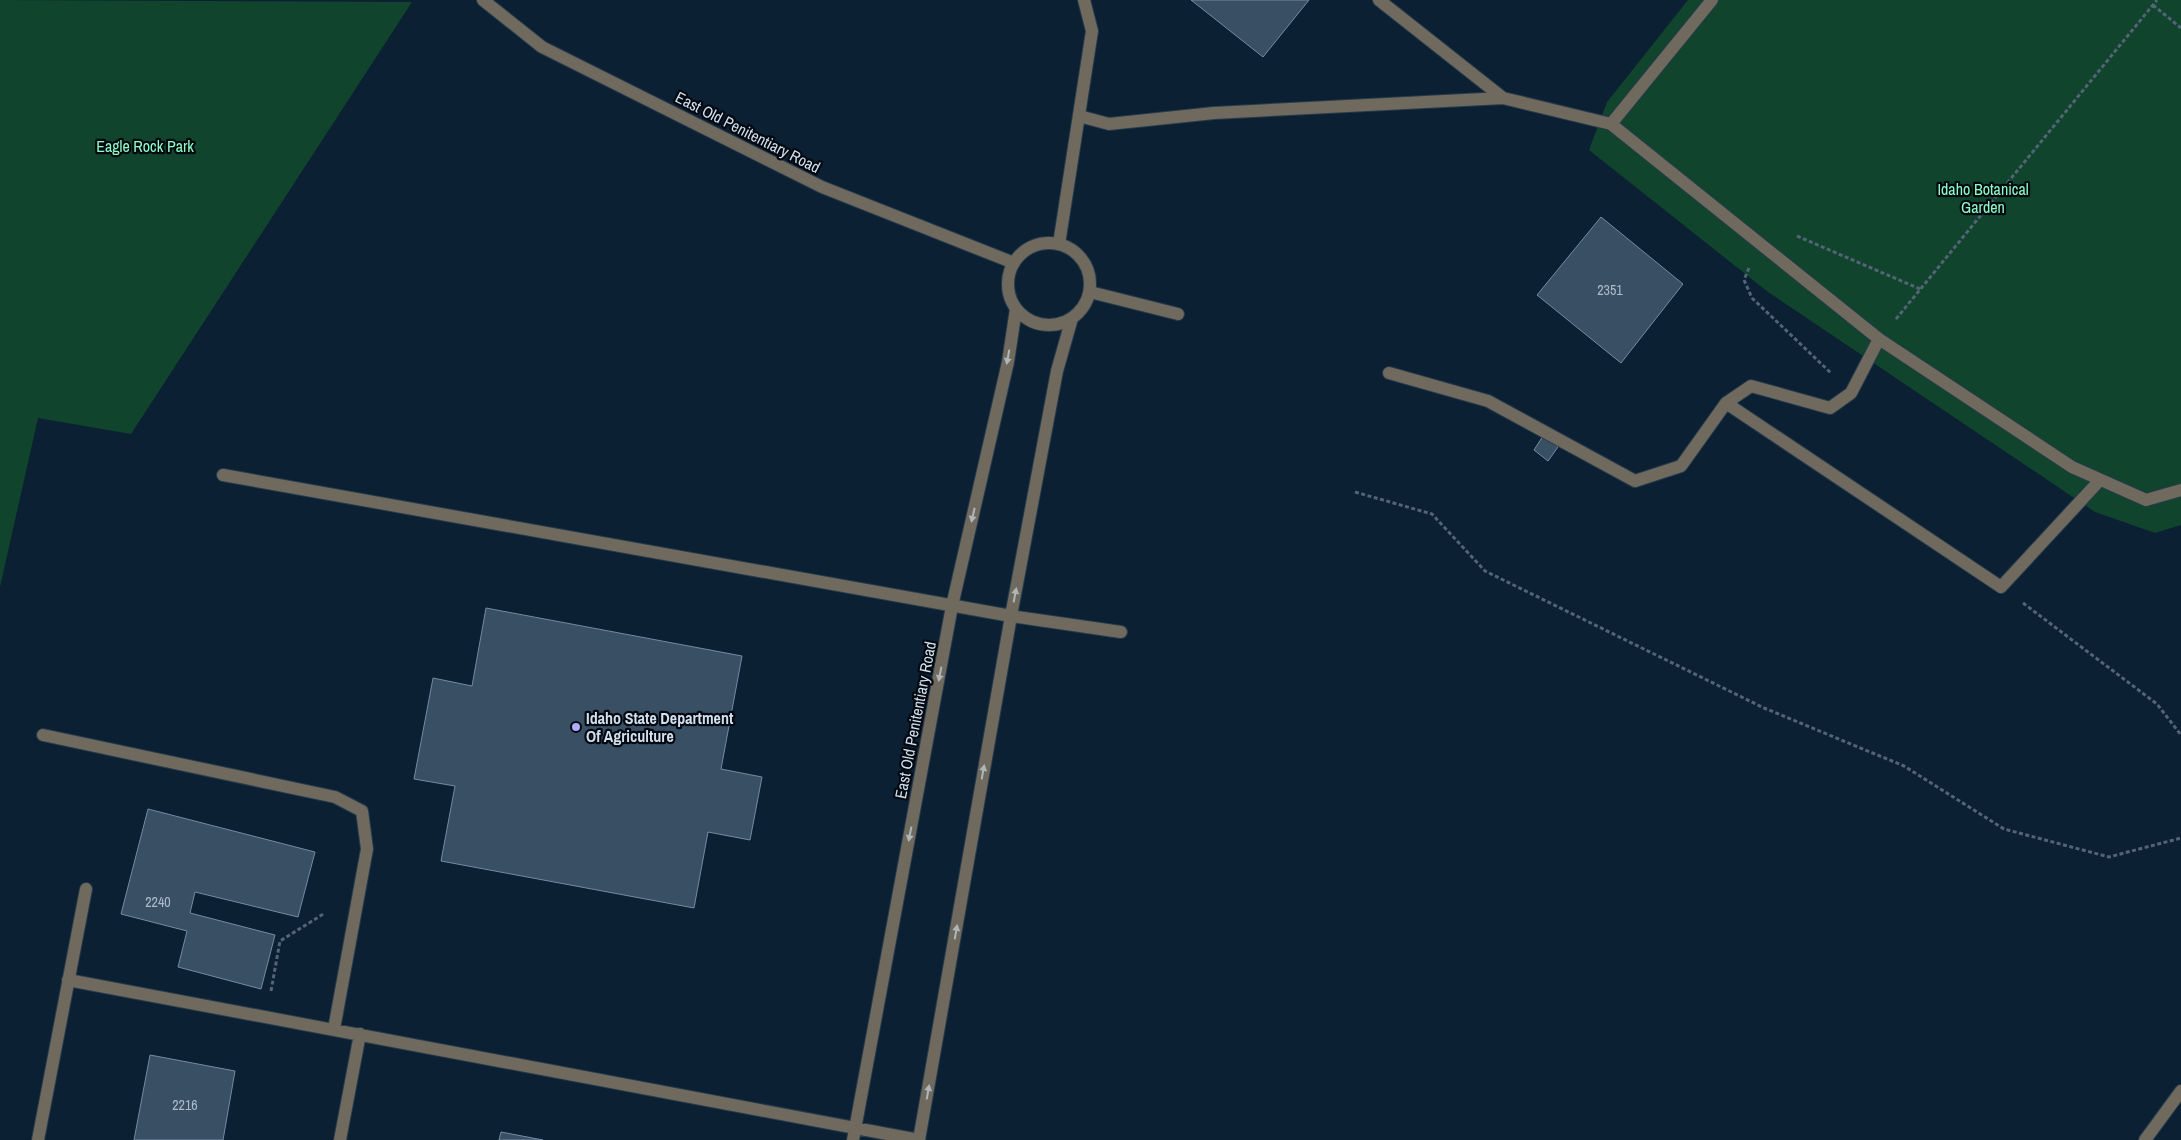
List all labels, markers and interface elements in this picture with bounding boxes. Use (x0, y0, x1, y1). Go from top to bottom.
street label: East Old Penitentiary Road (672, 86, 824, 178)
park label: Eagle Rock Park (96, 135, 194, 157)
park label: Idaho Botanical Garden (1937, 178, 2029, 218)
house number: 2351 (1597, 281, 1623, 299)
one-way arrow (1004, 349, 1012, 365)
one-way arrow (969, 508, 977, 523)
one-way arrow (1011, 586, 1019, 602)
street label: East Old Penitentiary Road (889, 640, 941, 800)
one-way arrow (935, 667, 943, 683)
place label: Idaho State Department Of Agriculture (586, 707, 734, 747)
marker: Idaho State Department Of Agriculture (570, 721, 582, 733)
one-way arrow (980, 763, 988, 779)
one-way arrow (905, 827, 913, 843)
house number: 2240 (145, 893, 171, 911)
one-way arrow (952, 924, 960, 940)
one-way arrow (924, 1084, 932, 1100)
house number: 2216 (172, 1096, 198, 1114)

